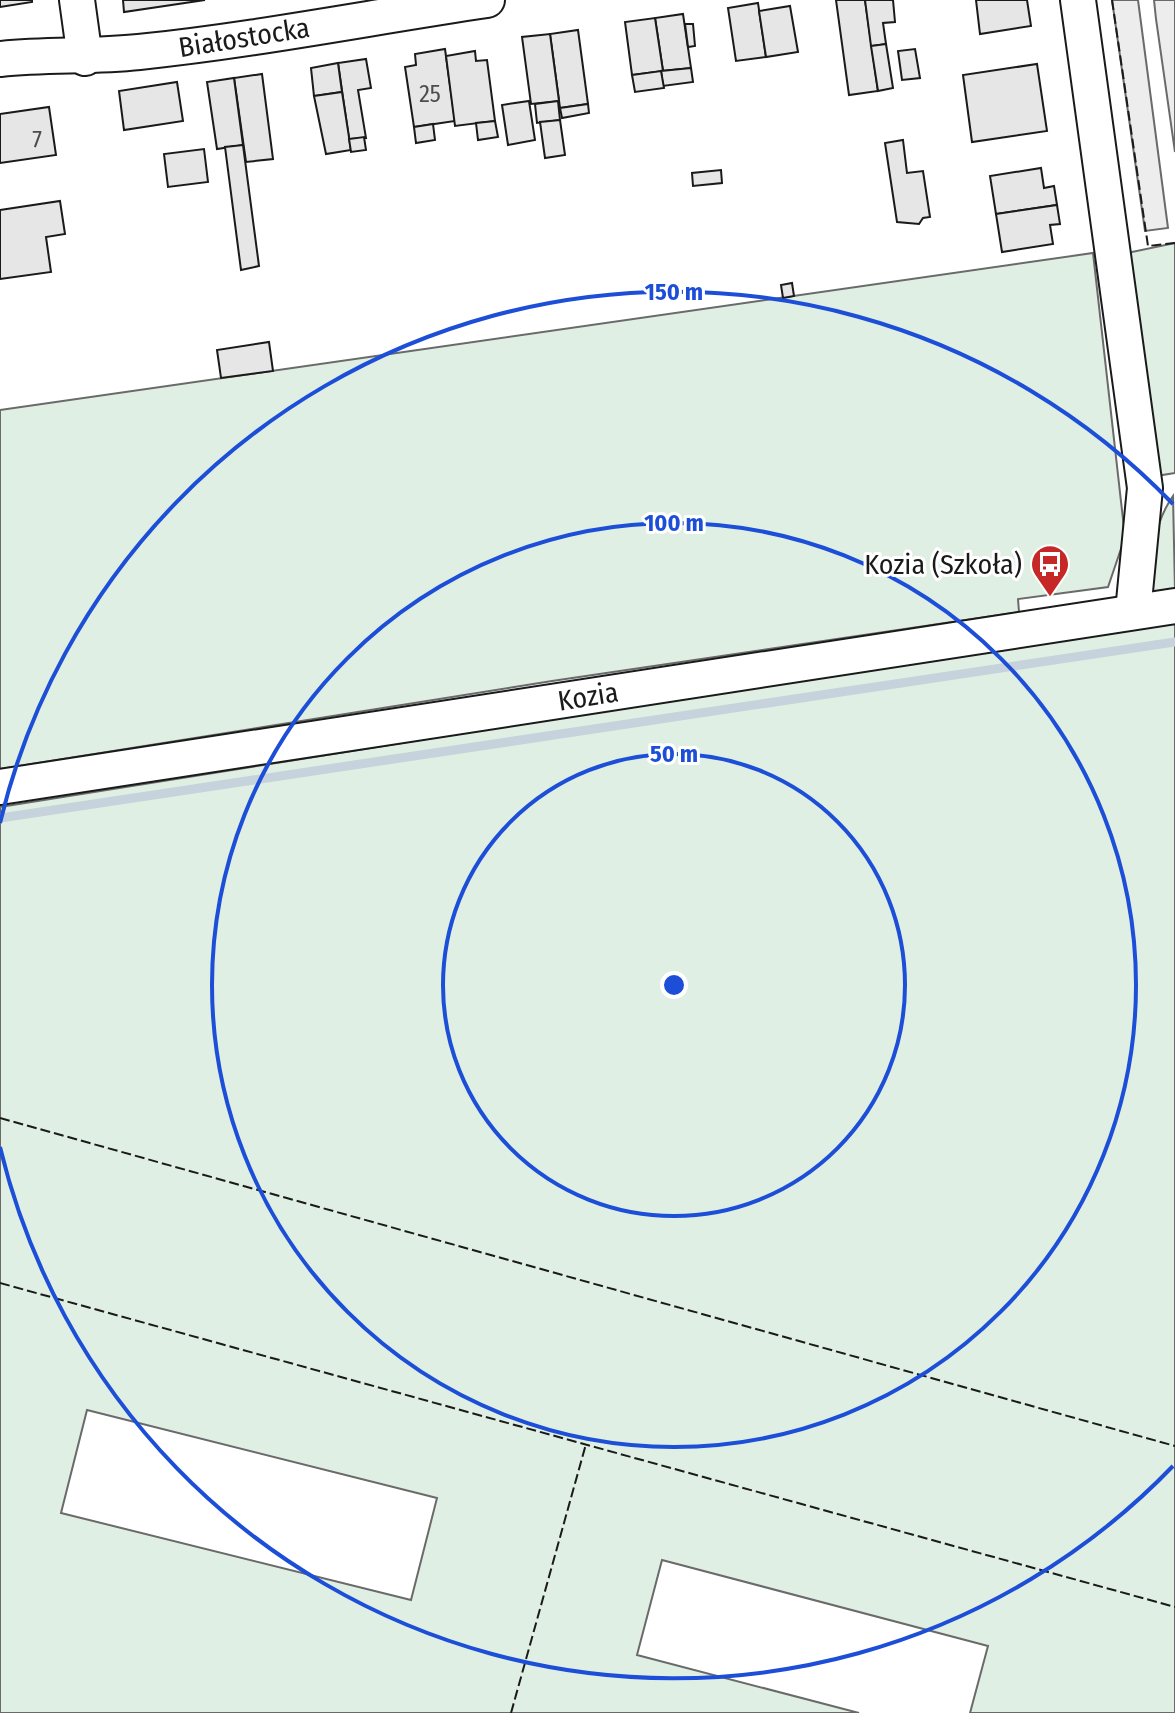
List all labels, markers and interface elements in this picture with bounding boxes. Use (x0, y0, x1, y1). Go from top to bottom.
street label: Białostocka (176, 11, 312, 64)
house number: 25 (419, 80, 441, 108)
house number: 7 (32, 126, 42, 154)
text: 150 m (645, 278, 703, 306)
text: 100 m (644, 509, 704, 537)
bus stop icon: Kozia (Szkoła) (1029, 543, 1071, 598)
place label: Kozia (Szkoła) (864, 548, 1022, 581)
street label: Kozia (555, 675, 621, 718)
text: 50 m (650, 740, 698, 768)
centre of rings (660, 971, 688, 999)

